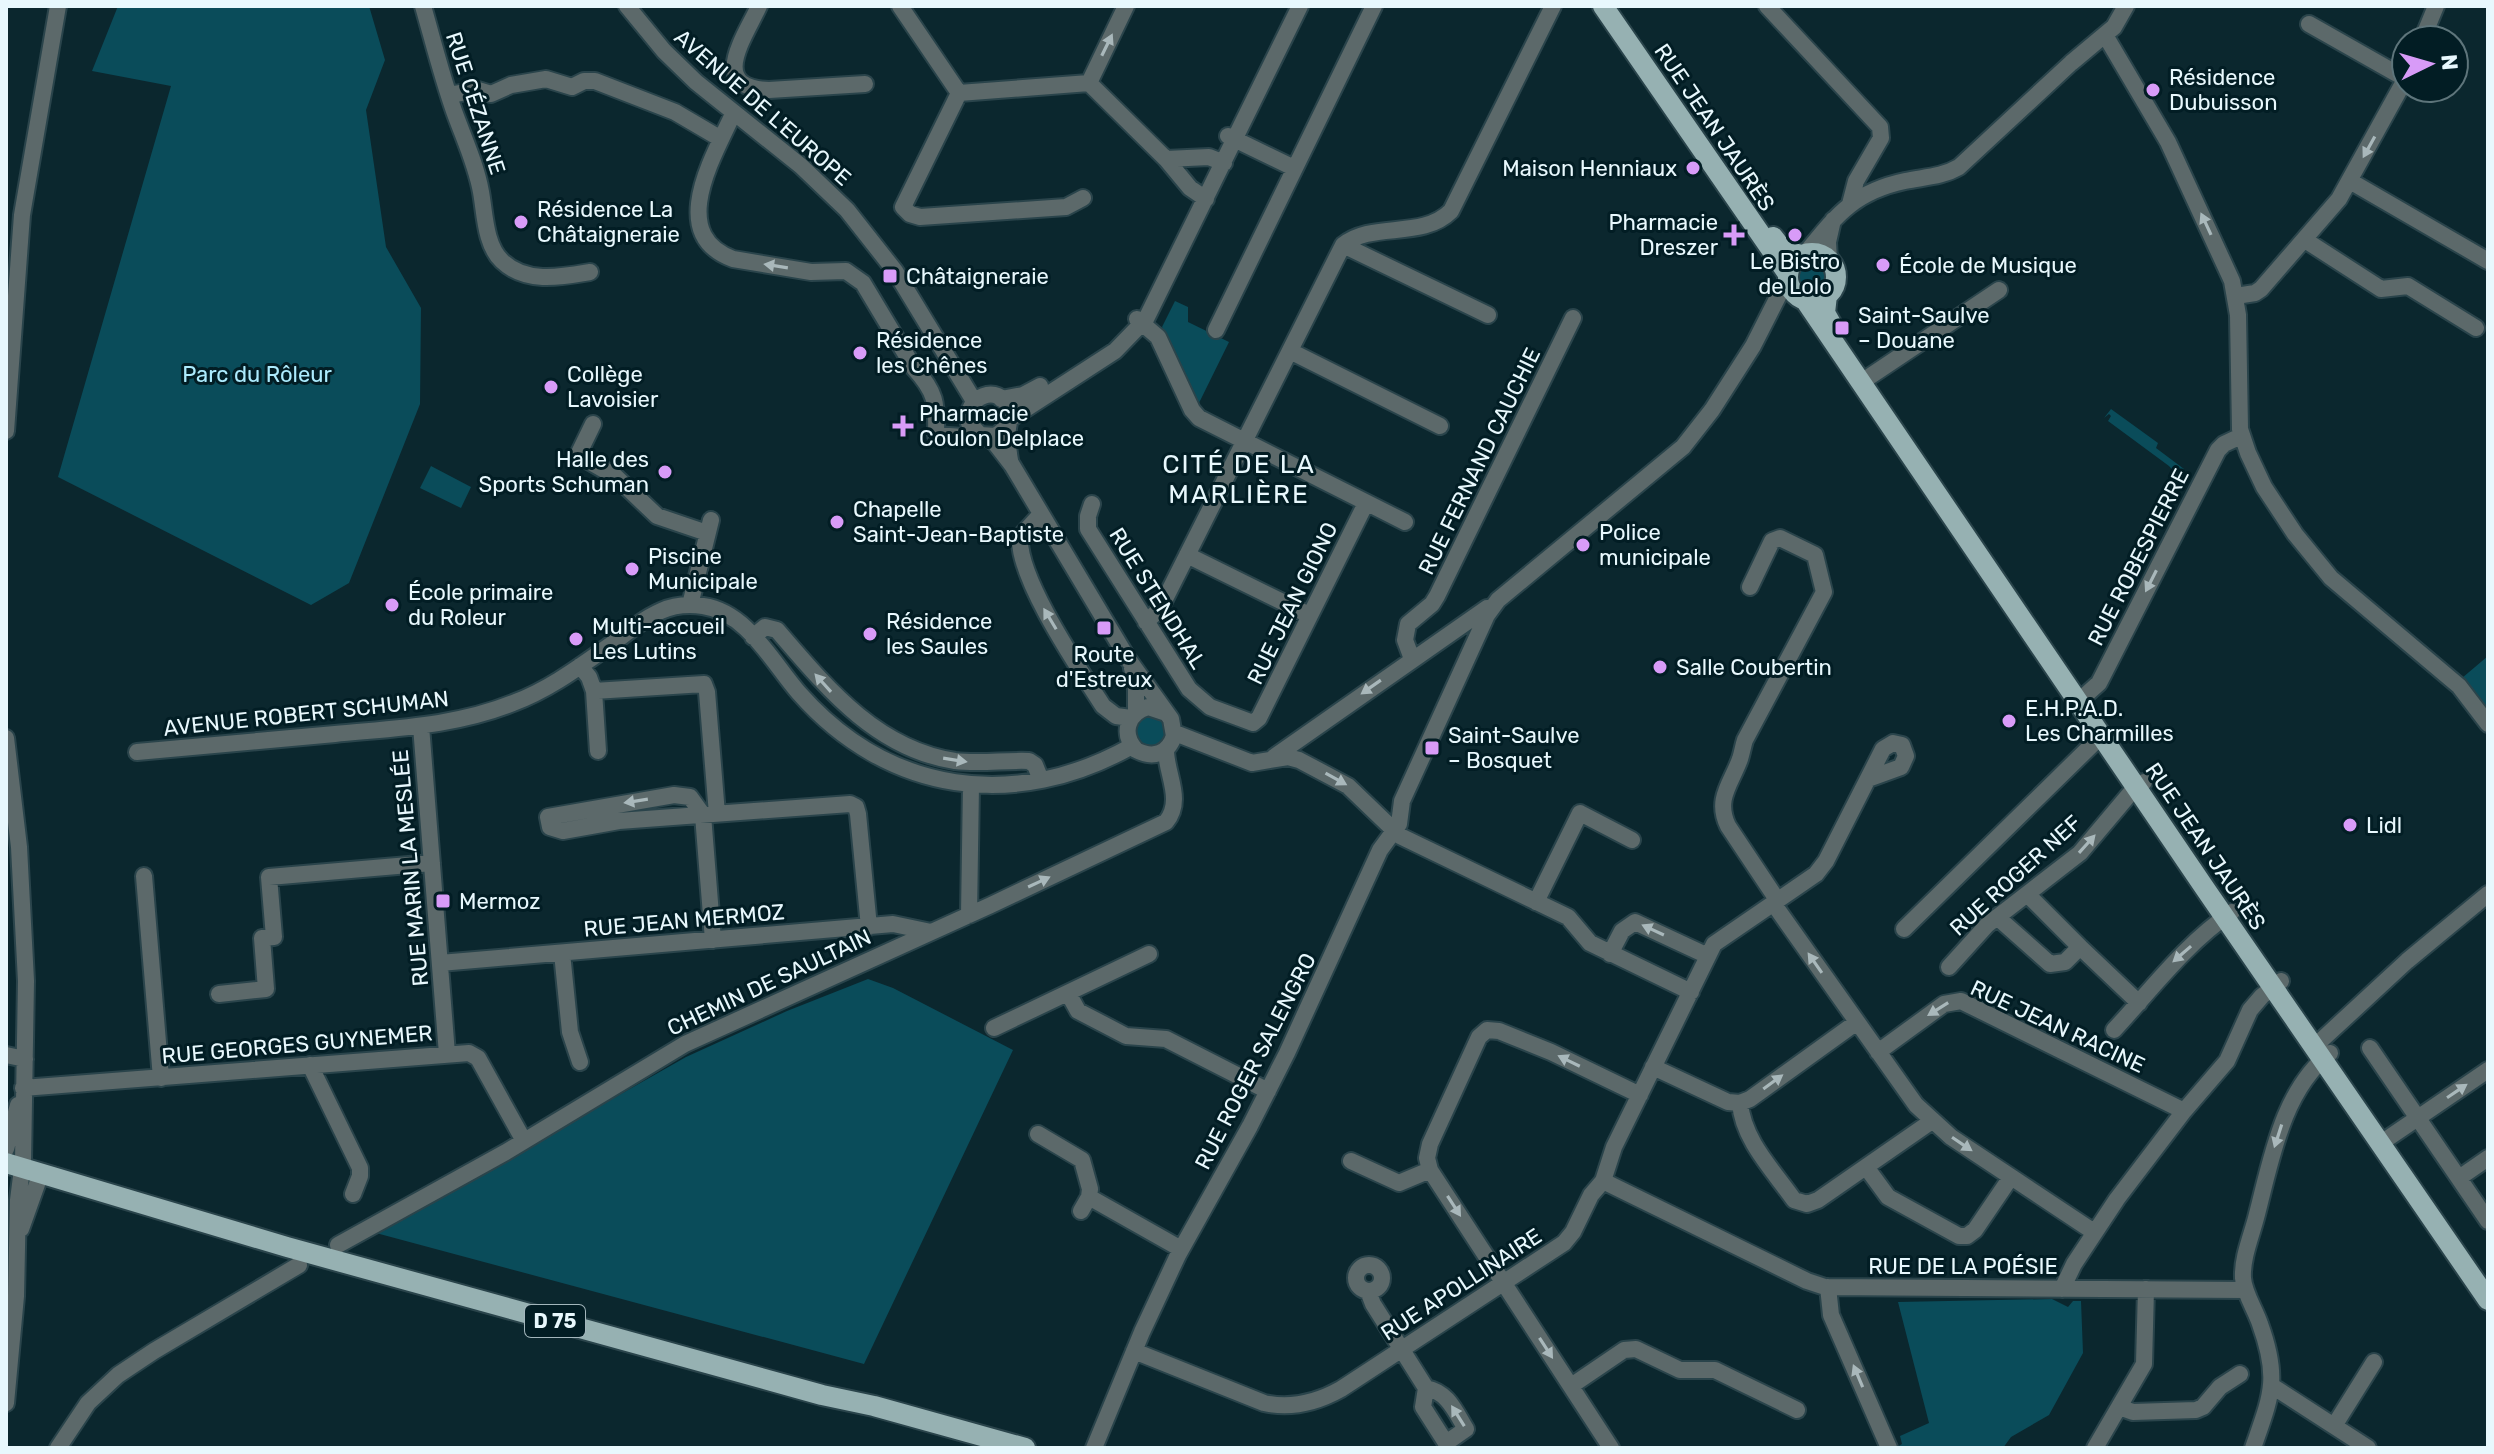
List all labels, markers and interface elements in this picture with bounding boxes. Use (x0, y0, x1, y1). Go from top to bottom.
street label: AVENUE DE L'EUROPE (669, 23, 856, 191)
north arrow (2390, 24, 2470, 104)
street label: RUE CÉZANNE (440, 28, 511, 178)
one-way arrow (1100, 33, 1114, 56)
street label: RUE JEAN JAURÈS (1649, 38, 1781, 216)
text: N (2435, 53, 2464, 71)
place label: Résidence Dubuisson (2169, 64, 2277, 116)
marker: Résidence Dubuisson (2144, 81, 2162, 99)
one-way arrow (2362, 136, 2376, 158)
place label: Maison Henniaux (1502, 155, 1677, 182)
marker: Maison Henniaux (1684, 159, 1702, 177)
place label: Résidence La Châtaigneraie (537, 196, 680, 248)
place label: Pharmacie Dreszer (1608, 209, 1719, 261)
one-way arrow (2200, 212, 2213, 236)
marker: Résidence La Châtaigneraie (512, 213, 530, 231)
marker: Pharmacie Dreszer (1725, 226, 1743, 244)
marker: Le Bistro de Lolo (1786, 226, 1804, 244)
place label: Le Bistro de Lolo (1750, 248, 1840, 300)
place label: École de Musique (1899, 252, 2077, 279)
marker: École de Musique (1874, 256, 1892, 274)
one-way arrow (763, 260, 788, 272)
place label: Châtaigneraie (906, 263, 1049, 290)
marker: Châtaigneraie (881, 267, 899, 285)
place label: Saint-Saulve – Douane (1858, 302, 1990, 354)
marker: Saint-Saulve – Douane (1833, 319, 1851, 337)
place label: Résidence les Chênes (876, 327, 988, 379)
street label: RUE FERNAND CAUCHIE (1413, 343, 1546, 579)
marker: Résidence les Chênes (851, 344, 869, 362)
park label: Parc du Rôleur (182, 361, 332, 388)
place label: Collège Lavoisier (567, 361, 659, 413)
marker: Collège Lavoisier (542, 378, 560, 396)
place label: Pharmacie Coulon Delplace (919, 400, 1084, 452)
marker: Pharmacie Coulon Delplace (894, 417, 912, 435)
place label: Halle des Sports Schuman (478, 446, 649, 498)
district label: CITÉ DE LA MARLIÈRE (1162, 449, 1316, 510)
marker: Halle des Sports Schuman (656, 463, 674, 481)
street label: RUE ROBESPIERRE (2082, 464, 2195, 650)
place label: Chapelle Saint-Jean-Baptiste (853, 496, 1064, 548)
marker: Chapelle Saint-Jean-Baptiste (828, 513, 846, 531)
street label: RUE JEAN GIONO (1241, 518, 1343, 689)
place label: Police municipale (1599, 519, 1711, 571)
street label: RUE STENDHAL (1103, 523, 1212, 674)
marker: Police municipale (1574, 536, 1592, 554)
place label: Piscine Municipale (648, 543, 758, 595)
marker: Piscine Municipale (623, 560, 641, 578)
one-way arrow (2144, 569, 2157, 592)
place label: École primaire du Roleur (408, 579, 553, 631)
marker: École primaire du Roleur (383, 596, 401, 614)
place label: Résidence les Saules (886, 608, 992, 660)
one-way arrow (1044, 608, 1058, 630)
place label: Multi-accueil Les Lutins (592, 613, 725, 665)
marker: Route d'Estreux (1095, 619, 1113, 637)
marker: Résidence les Saules (861, 625, 879, 643)
marker: Multi-accueil Les Lutins (567, 630, 585, 648)
place label: Route d'Estreux (1056, 641, 1152, 693)
place label: Salle Coubertin (1676, 654, 1832, 681)
marker: Salle Coubertin (1651, 658, 1669, 676)
one-way arrow (815, 674, 833, 693)
one-way arrow (1361, 679, 1381, 695)
street label: AVENUE ROBERT SCHUMAN (162, 685, 450, 742)
place label: E.H.P.A.D. Les Charmilles (2025, 695, 2174, 747)
marker: E.H.P.A.D. Les Charmilles (2000, 712, 2018, 730)
place label: Saint-Saulve – Bosquet (1448, 722, 1580, 774)
marker: Saint-Saulve – Bosquet (1423, 739, 1441, 757)
street label: RUE MARIN LA MESLÉE (387, 749, 434, 987)
one-way arrow (943, 754, 968, 767)
street label: RUE JEAN JAURÈS (2140, 757, 2272, 935)
one-way arrow (1324, 773, 1347, 786)
one-way arrow (623, 796, 648, 808)
street label: RUE ROGER NEF (1944, 809, 2087, 941)
place label: Lidl (2366, 812, 2402, 839)
marker: Lidl (2341, 816, 2359, 834)
one-way arrow (2078, 835, 2095, 855)
one-way arrow (1028, 875, 1051, 889)
place label: Mermoz (459, 888, 540, 915)
marker: Mermoz (434, 892, 452, 910)
street label: RUE JEAN MERMOZ (582, 898, 786, 943)
street label: CHEMIN DE SAULTAIN (663, 923, 876, 1042)
one-way arrow (1641, 923, 1665, 937)
one-way arrow (2173, 944, 2192, 962)
street label: RUE ROGER SALENGRO (1189, 948, 1322, 1174)
one-way arrow (1808, 952, 1823, 973)
street label: RUE JEAN RACINE (1966, 974, 2149, 1079)
one-way arrow (1927, 1002, 1949, 1016)
street label: RUE GEORGES GUYNEMER (160, 1019, 434, 1070)
one-way arrow (1558, 1054, 1581, 1068)
one-way arrow (1763, 1075, 1784, 1090)
one-way arrow (2447, 1084, 2468, 1099)
one-way arrow (2272, 1125, 2284, 1149)
one-way arrow (1951, 1136, 1972, 1151)
one-way arrow (1446, 1196, 1461, 1217)
street label: RUE APOLLINAIRE (1376, 1222, 1547, 1346)
street label: RUE DE LA POÉSIE (1868, 1253, 2058, 1280)
road number: D 75 (525, 1305, 585, 1337)
one-way arrow (1538, 1338, 1553, 1359)
one-way arrow (1851, 1365, 1864, 1388)
one-way arrow (1451, 1405, 1465, 1427)

